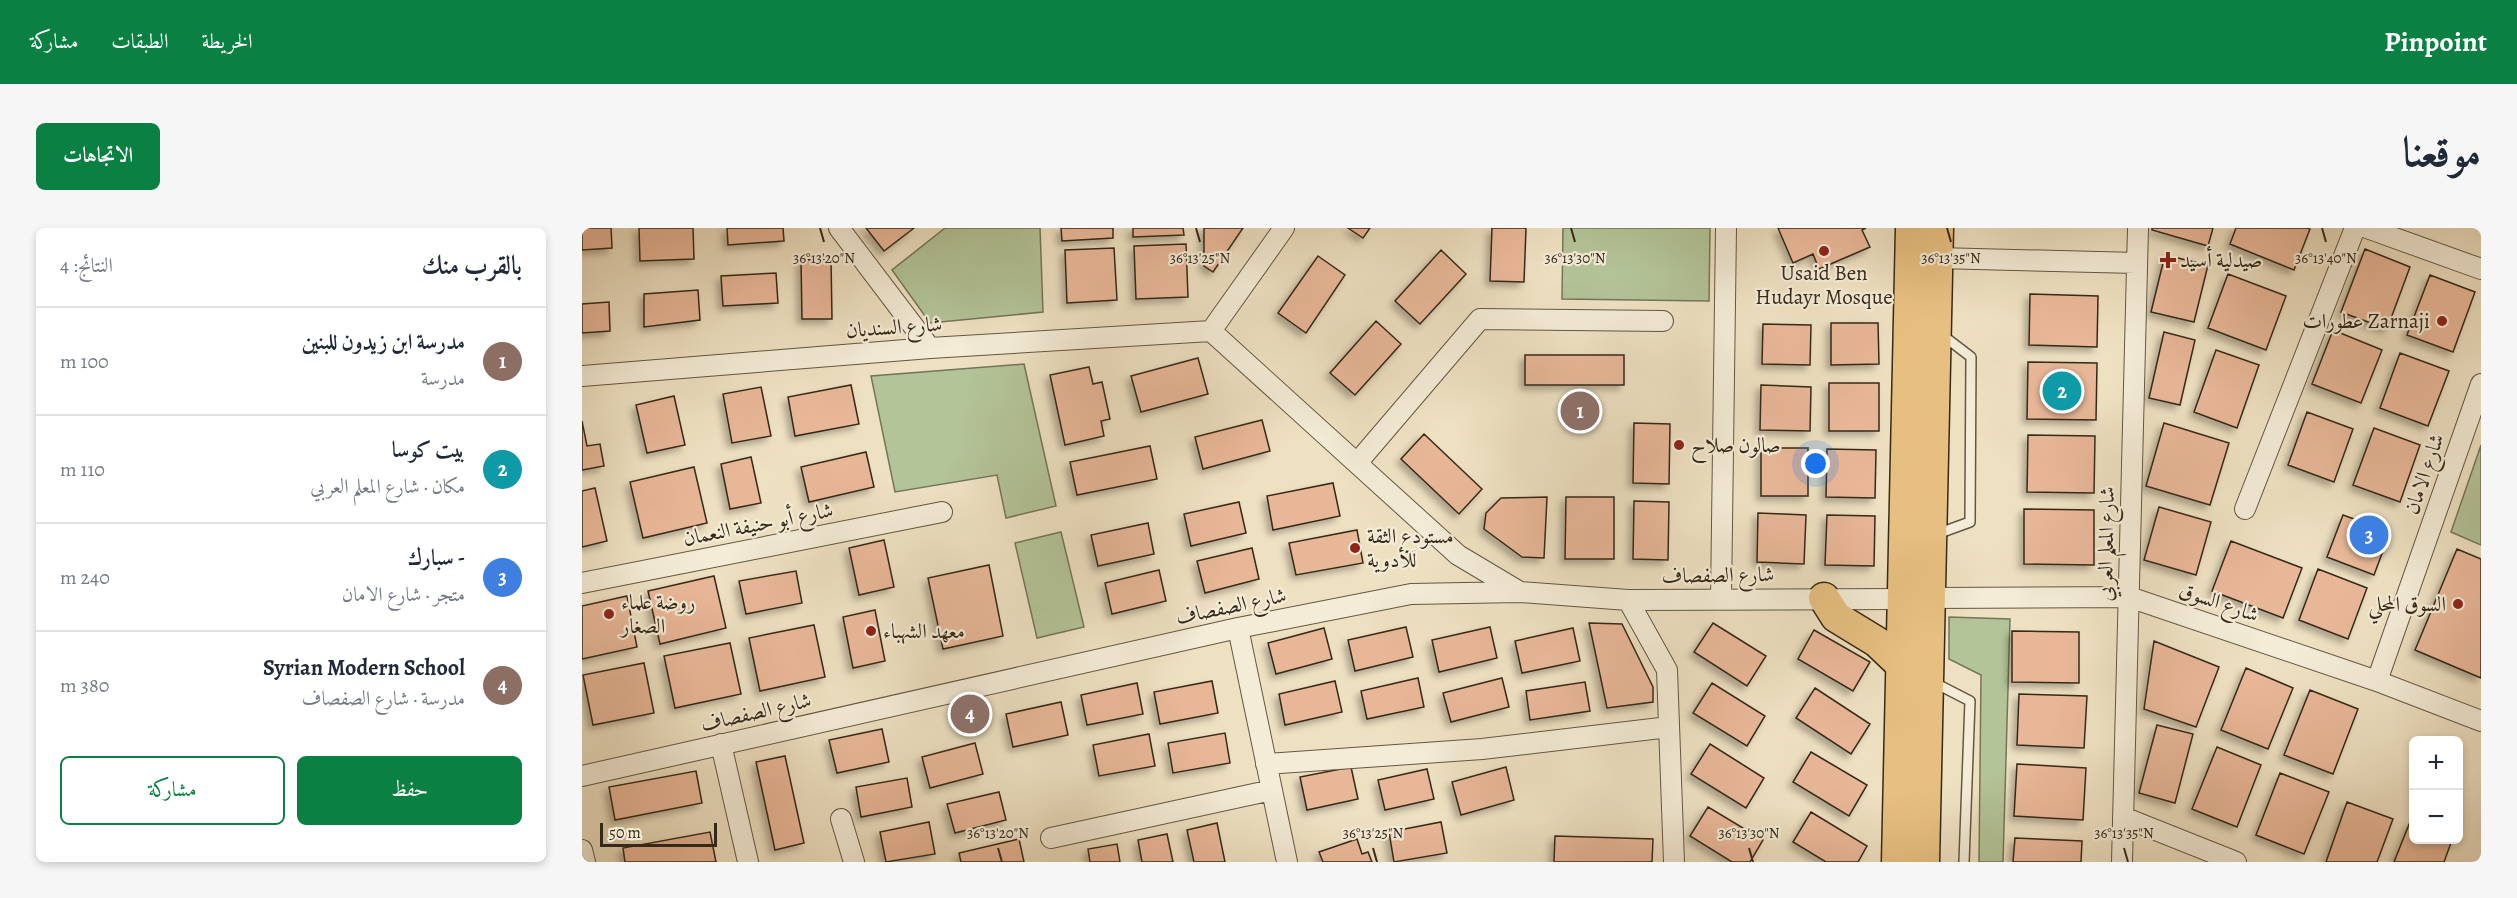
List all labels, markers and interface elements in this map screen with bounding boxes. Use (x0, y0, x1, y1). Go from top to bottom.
text: Pinpoint (2384, 23, 2487, 61)
text: مشاركة (30, 27, 78, 55)
text: الطبقات (111, 27, 168, 55)
text: الخريطة (201, 27, 253, 55)
button: الاتجاهات (36, 123, 160, 190)
text: موقعنا (2403, 123, 2481, 180)
marker: Usaid Ben Hudayr Mosque (1817, 244, 1831, 258)
place label: صيدلية أسيد (2180, 245, 2262, 274)
text: بالقرب منك (421, 248, 522, 283)
text: 36°13'20"N (793, 248, 855, 268)
text: 36°13'25"N (1170, 248, 1230, 268)
text: 36°13'30"N (1544, 248, 1606, 268)
text: 36°13'35"N (1921, 248, 1981, 268)
text: 36°13'40"N (2295, 248, 2357, 268)
text: النتائج: 4 (60, 252, 113, 279)
marker: صيدلية أسيد (2161, 253, 2175, 267)
place label: Usaid Ben Hudayr Mosque (1755, 259, 1893, 311)
place label: عطورات Zarnaji (2302, 307, 2430, 335)
street label: شارع السنديان (845, 310, 943, 348)
marker: عطورات Zarnaji (2435, 314, 2449, 328)
text: مدرسة ابن زيدون للبنين (302, 327, 465, 357)
text: 100 m (60, 348, 109, 375)
text: 1 (499, 348, 506, 375)
text: مدرسة (421, 365, 465, 392)
pin: 2 (2042, 368, 2082, 414)
pin: 1 (1560, 388, 1600, 434)
street label: شارع الامان (2397, 430, 2455, 519)
place label: صالون صلاح (1691, 431, 1781, 464)
text: بيت كوسا (392, 435, 465, 465)
marker: صالون صلاح (1672, 438, 1686, 452)
your location (1801, 449, 1830, 478)
text: 110 m (60, 456, 105, 483)
text: 2 (498, 456, 507, 483)
text: مكان · شارع المعلم العربي (310, 473, 465, 500)
street label: شارع المعلم العربي (2091, 486, 2128, 602)
street label: شارع أبو حنيفة النعمان (680, 495, 836, 556)
pin: 3 (2350, 512, 2388, 558)
place label: مستودع الثقة للأدوية (1367, 522, 1454, 574)
marker: مستودع الثقة للأدوية (1348, 541, 1362, 555)
text: - سبارك (408, 543, 465, 573)
street label: شارع الصفصاف (1661, 560, 1775, 594)
text: 240 m (60, 564, 110, 591)
text: 3 (498, 564, 507, 591)
street label: شارع السوق (2174, 575, 2263, 632)
text: متجر · شارع الامان (342, 581, 465, 608)
street label: شارع الصفصاف (1173, 581, 1290, 635)
place label: روضة علماء الصغار (619, 588, 695, 640)
place label: السوق المحلي (2368, 590, 2446, 624)
marker: السوق المحلي (2451, 597, 2465, 611)
marker: روضة علماء الصغار (602, 607, 616, 621)
place label: معهد الشهباء (883, 617, 965, 645)
marker: معهد الشهباء (864, 624, 878, 638)
text: Syrian Modern School (263, 653, 465, 683)
text: 380 m (60, 672, 109, 699)
text: 4 (498, 672, 507, 699)
text: مدرسة · شارع الصفصاف (302, 685, 465, 712)
street label: شارع الصفصاف (698, 686, 815, 742)
pin: 4 (950, 692, 990, 736)
map controls (2409, 736, 2463, 844)
button: + (2409, 736, 2463, 790)
button: مشاركة (60, 756, 285, 825)
button: حفظ (297, 756, 522, 825)
button: − (2409, 790, 2463, 844)
scale bar (600, 820, 717, 848)
text: 50 m (609, 822, 641, 844)
text: 36°13'20"N (967, 823, 1029, 843)
text: 36°13'25"N (1343, 823, 1403, 843)
text: 36°13'30"N (1718, 823, 1780, 843)
text: 36°13'35"N (2094, 823, 2154, 843)

